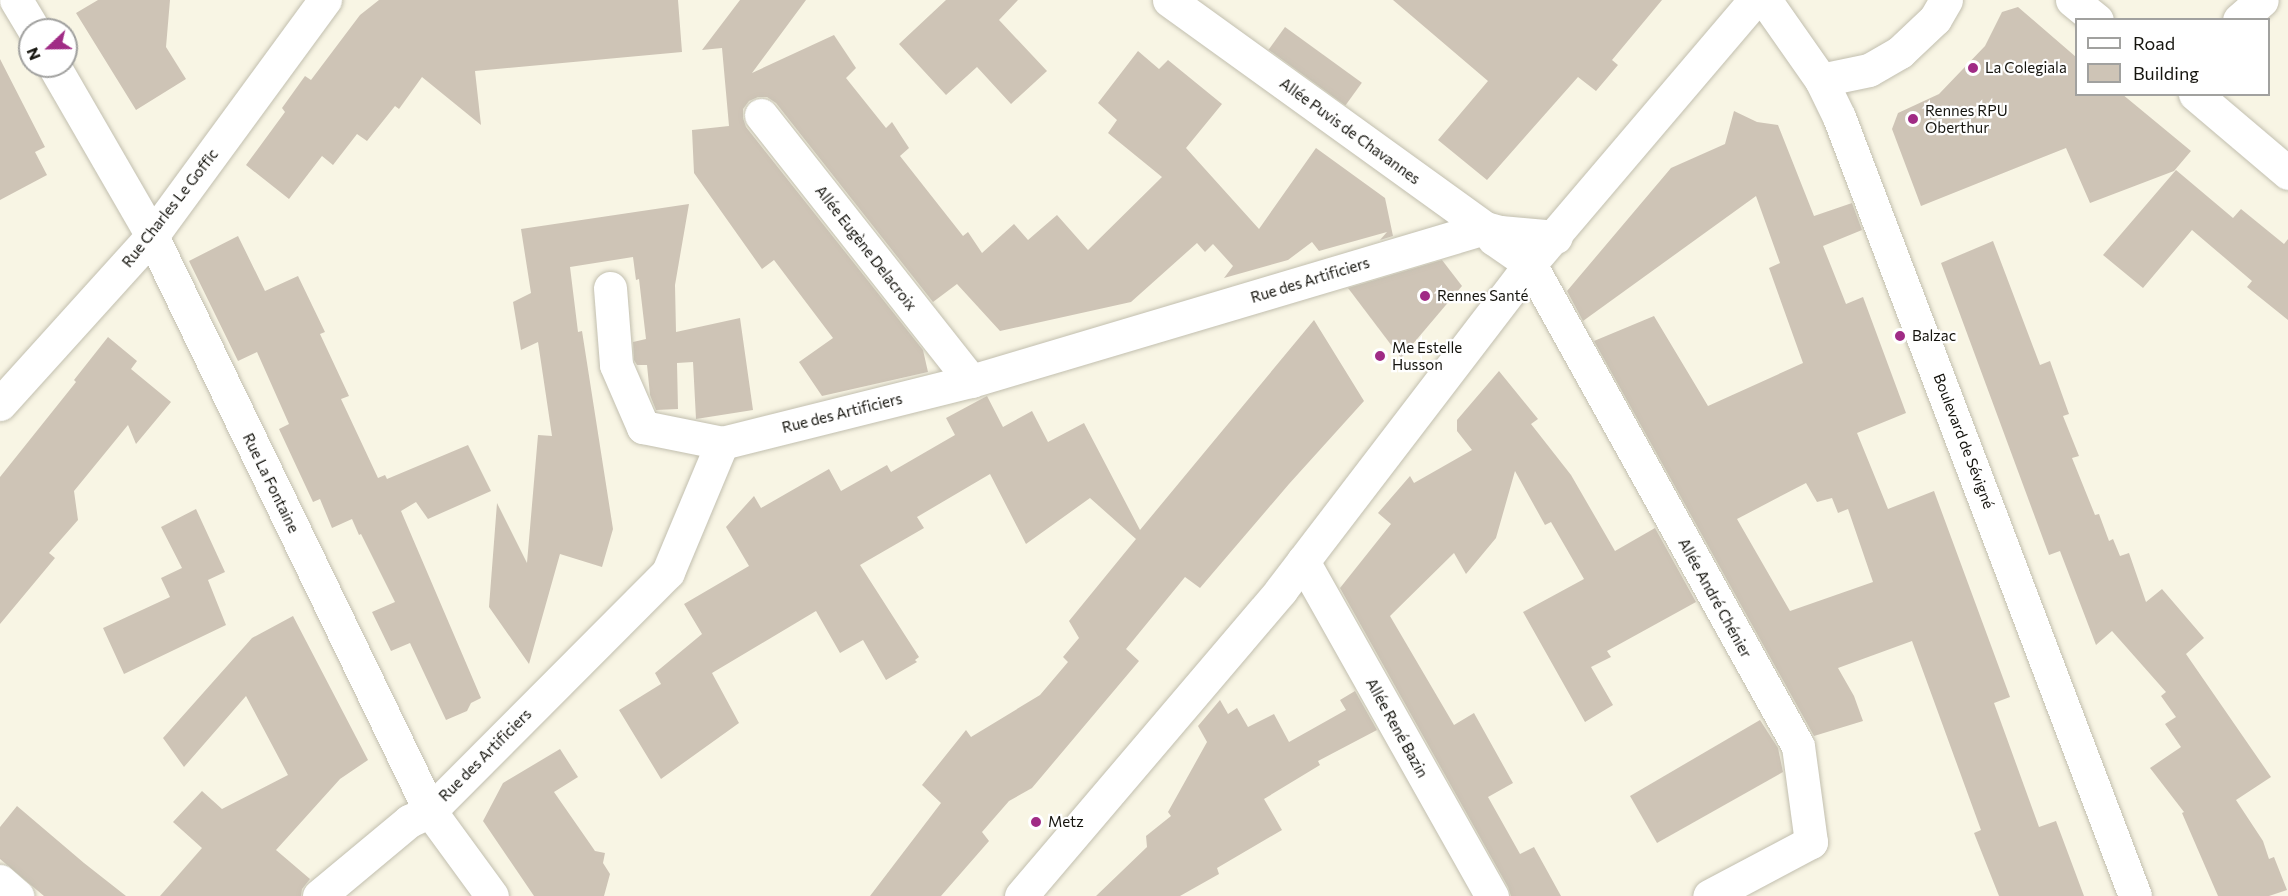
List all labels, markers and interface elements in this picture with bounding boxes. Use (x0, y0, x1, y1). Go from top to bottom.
north arrow (18, 18, 78, 78)
legend (2075, 18, 2270, 96)
text: Road (2133, 32, 2175, 54)
text: N (22, 45, 44, 63)
place label: La Colegiala (1985, 59, 2067, 77)
marker: La Colegiala (1966, 61, 1980, 75)
text: Building (2133, 62, 2199, 84)
street label: Allée Puvis de Chavannes (1276, 74, 1424, 188)
place label: Rennes RPU Oberthur (1925, 101, 2008, 136)
marker: Rennes RPU Oberthur (1906, 112, 1920, 126)
street label: Rue Charles Le Goffic (118, 145, 222, 271)
street label: Allée Eugène Delacroix (812, 182, 920, 314)
street label: Rue des Artificiers (1248, 253, 1372, 307)
place label: Rennes Santé (1437, 287, 1528, 305)
marker: Rennes Santé (1418, 289, 1432, 303)
place label: Balzac (1912, 327, 1956, 345)
marker: Balzac (1893, 329, 1907, 343)
place label: Me Estelle Husson (1392, 338, 1462, 373)
marker: Me Estelle Husson (1373, 349, 1387, 363)
street label: Boulevard de Sévigné (1930, 371, 1998, 511)
street label: Rue des Artificiers (780, 389, 904, 437)
street label: Rue La Fontaine (239, 430, 303, 536)
street label: Allée André Chénier (1675, 535, 1755, 661)
street label: Allée René Bazin (1362, 675, 1432, 781)
street label: Rue des Artificiers (435, 705, 535, 805)
place label: Metz (1048, 813, 1084, 831)
marker: Metz (1029, 815, 1043, 829)

